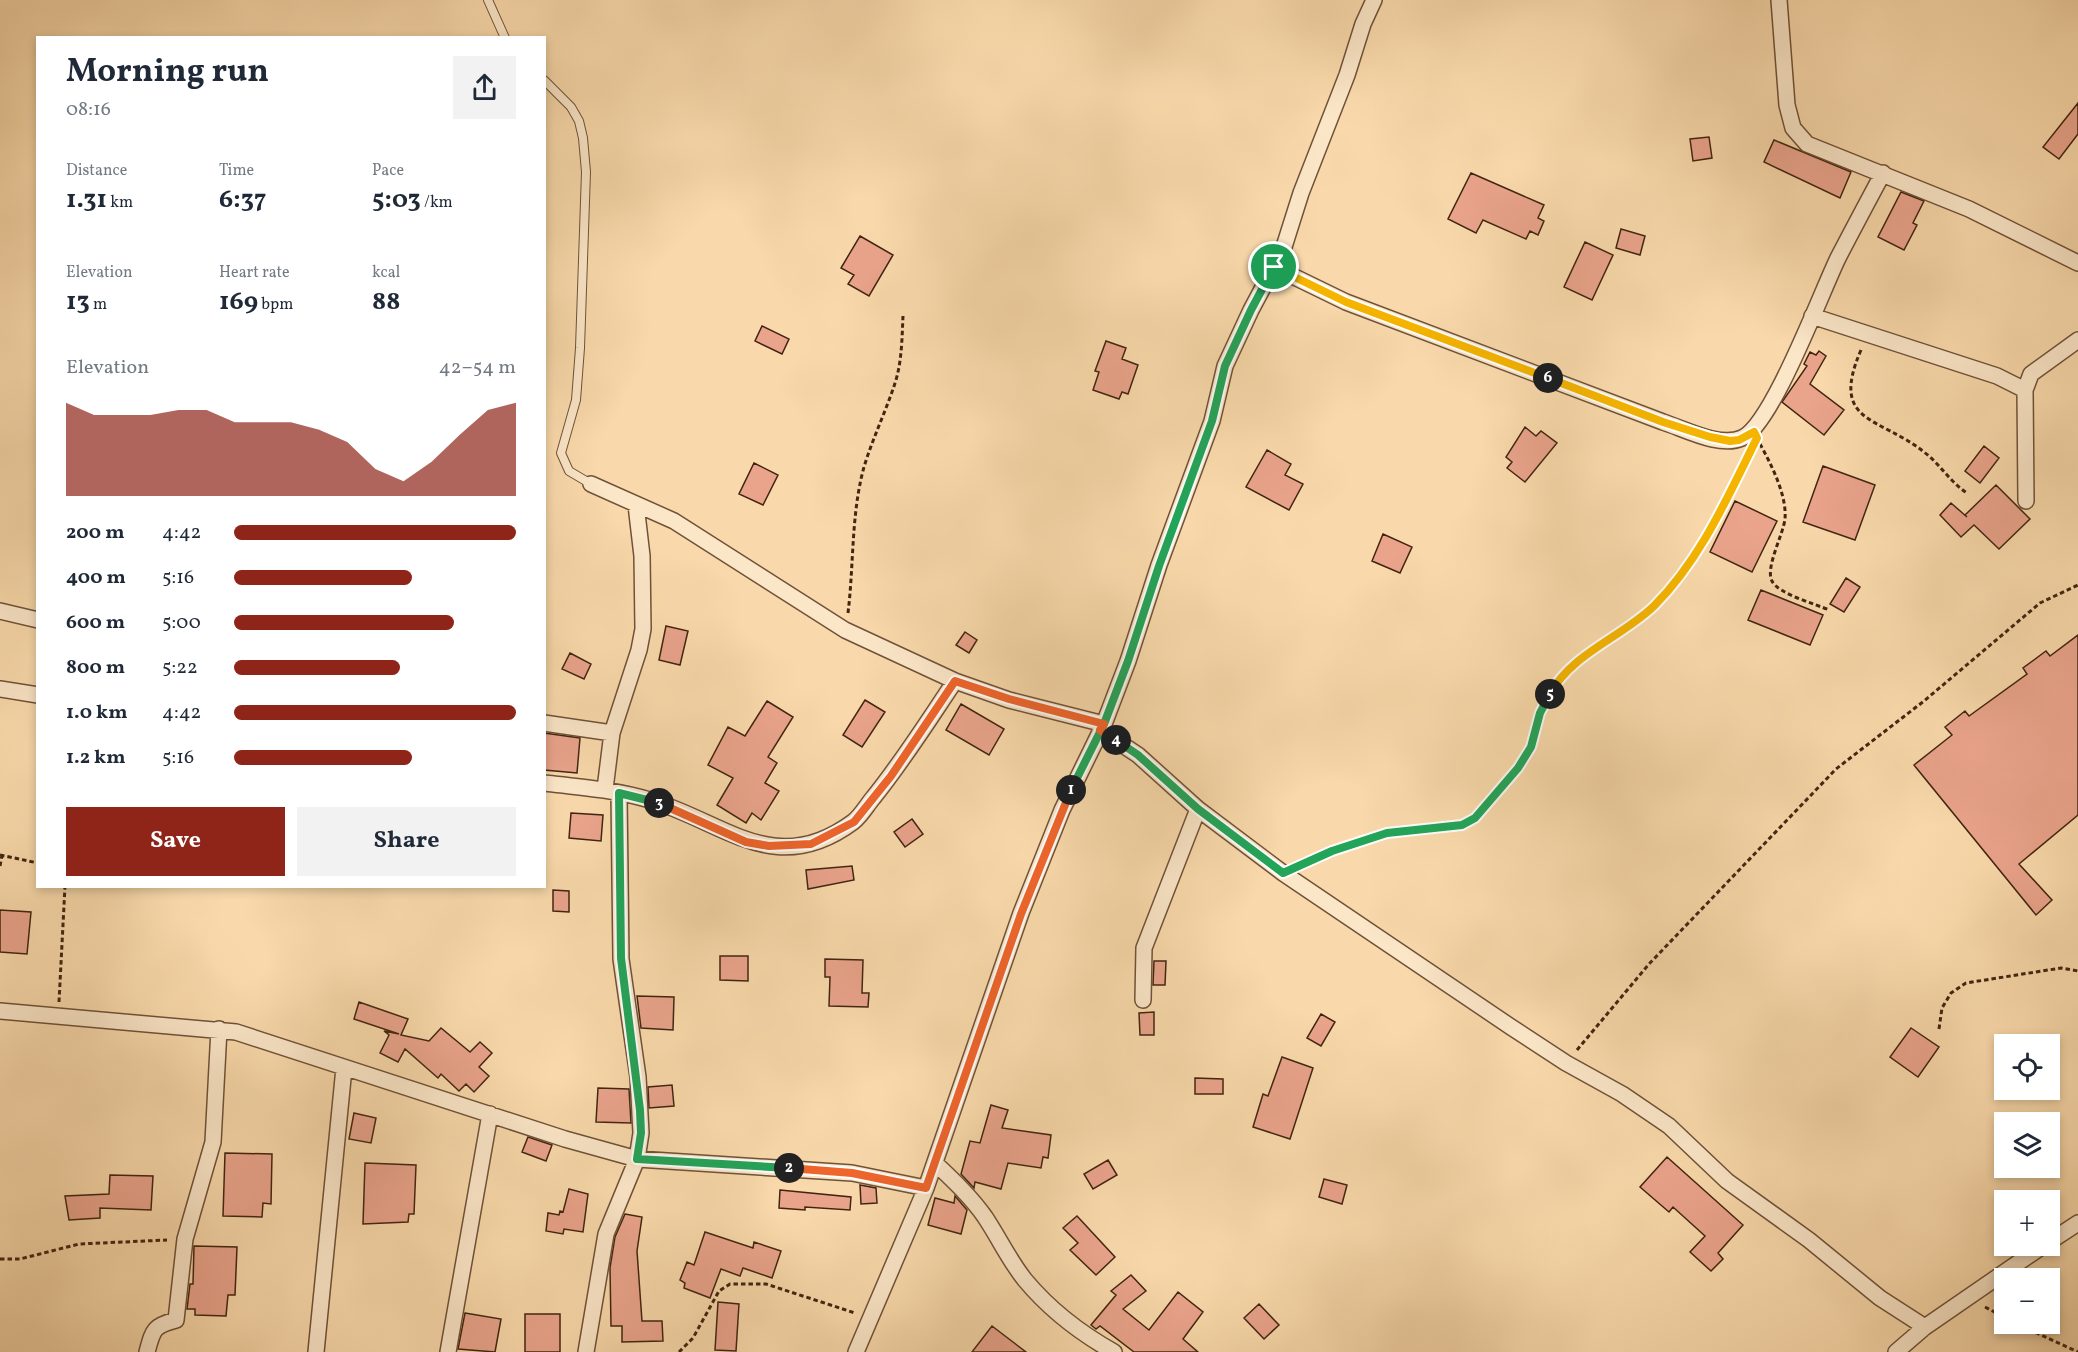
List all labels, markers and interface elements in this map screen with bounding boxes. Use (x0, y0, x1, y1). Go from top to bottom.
text: Morning run (66, 50, 269, 96)
button: share (453, 56, 516, 119)
text: 08:16 (66, 96, 111, 124)
text: Distance (66, 160, 127, 182)
text: Time (219, 160, 254, 182)
text: Pace (372, 160, 404, 182)
text: 1.31 (66, 182, 107, 218)
text: 6:37 (219, 182, 266, 218)
text: 5:03 (372, 182, 421, 218)
text: km (107, 192, 133, 214)
text: /km (421, 192, 453, 214)
pin (1248, 241, 1299, 292)
icon: arrive (1257, 250, 1290, 283)
text: Elevation (66, 262, 133, 284)
text: Heart rate (219, 262, 290, 284)
text: kcal (372, 262, 400, 284)
text: 13 (66, 284, 90, 320)
text: 169 (219, 284, 258, 320)
text: 88 (372, 284, 400, 320)
text: m (90, 294, 107, 316)
text: bpm (258, 294, 293, 316)
text: Elevation (66, 354, 149, 382)
text: 42–54 m (439, 354, 516, 382)
pin: 6 (1533, 363, 1563, 393)
text: 6 (1544, 367, 1552, 389)
text: 200 m (66, 519, 124, 547)
text: 4:42 (162, 519, 201, 547)
text: 400 m (66, 564, 126, 592)
text: 5:16 (162, 564, 194, 592)
text: 600 m (66, 609, 125, 637)
text: 5:00 (162, 609, 201, 637)
text: 800 m (66, 654, 125, 682)
text: 5:22 (162, 654, 198, 682)
pin: 5 (1535, 679, 1565, 709)
text: 5 (1546, 683, 1554, 705)
text: 1.0 km (66, 699, 128, 727)
text: 4:42 (162, 699, 201, 727)
pin: 4 (1101, 725, 1131, 755)
text: 4 (1111, 729, 1121, 751)
text: 1.2 km (66, 744, 126, 772)
text: 5:16 (162, 744, 194, 772)
pin: 1 (1056, 775, 1086, 805)
text: 1 (1068, 779, 1074, 801)
pin: 3 (644, 788, 674, 818)
text: 3 (655, 792, 663, 814)
button: Save (66, 807, 285, 876)
button: Share (297, 807, 516, 876)
map controls (1994, 1034, 2060, 1334)
button: locate (1994, 1034, 2060, 1100)
button: layers (1994, 1112, 2060, 1178)
pin: 2 (774, 1153, 804, 1183)
text: 2 (785, 1157, 793, 1179)
button: + (1994, 1190, 2060, 1256)
button: − (1994, 1268, 2060, 1334)

